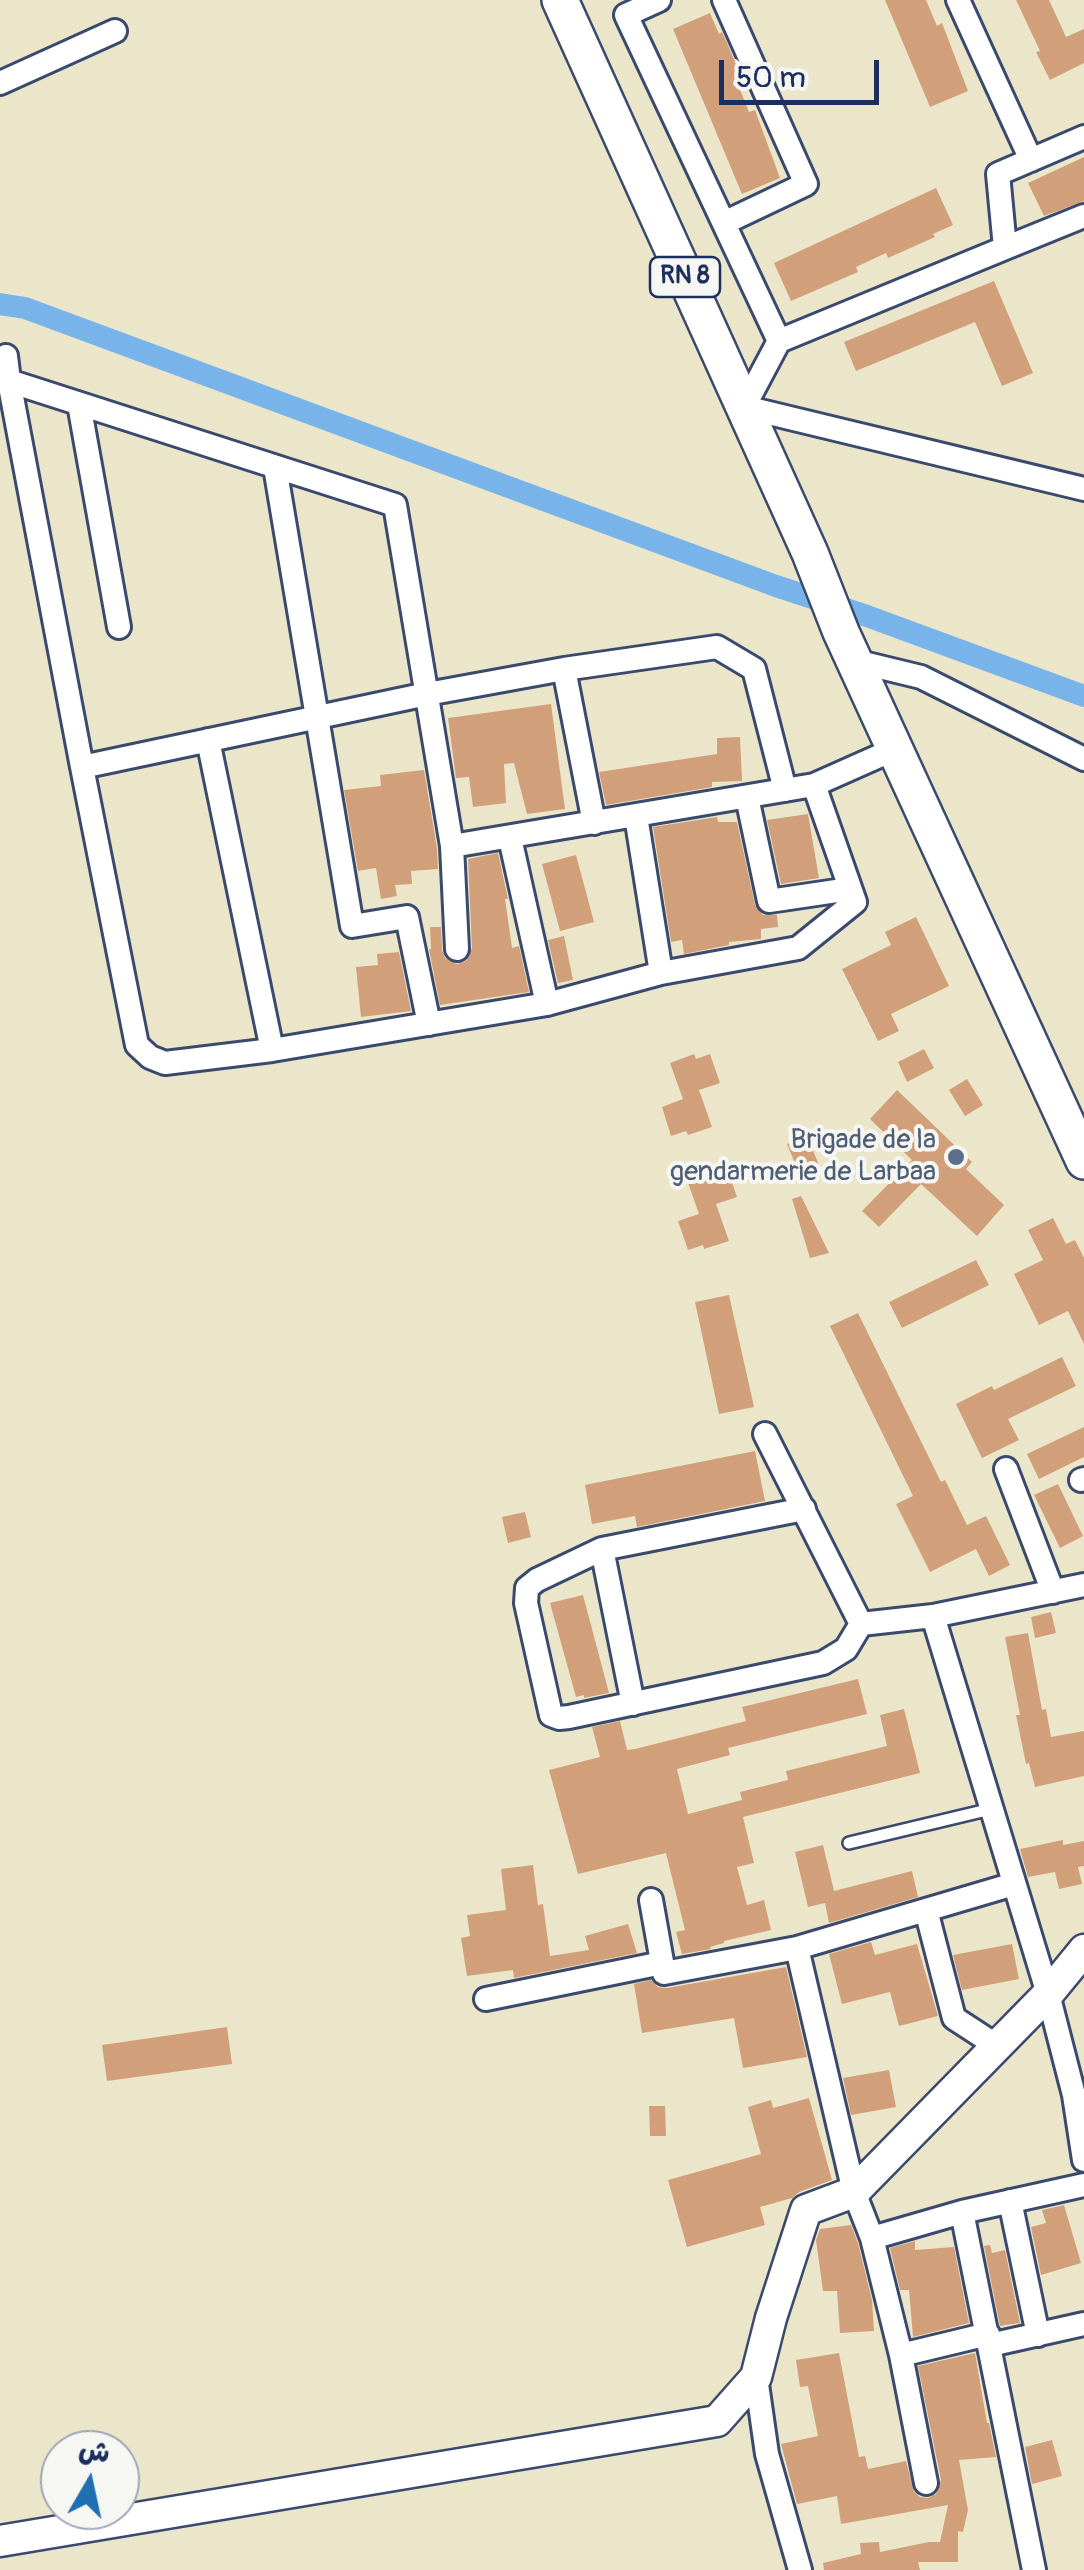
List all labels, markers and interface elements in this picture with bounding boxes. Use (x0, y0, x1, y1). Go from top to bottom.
scale bar (724, 40, 884, 102)
text: 50 m (736, 59, 806, 96)
road number: RN 8 (650, 257, 720, 297)
place label: Brigade de la gendarmerie de Larbaa (670, 1124, 936, 1190)
marker: Brigade de la gendarmerie de Larbaa (945, 1146, 967, 1168)
north arrow (40, 2430, 140, 2530)
text: ش (77, 2432, 112, 2472)

